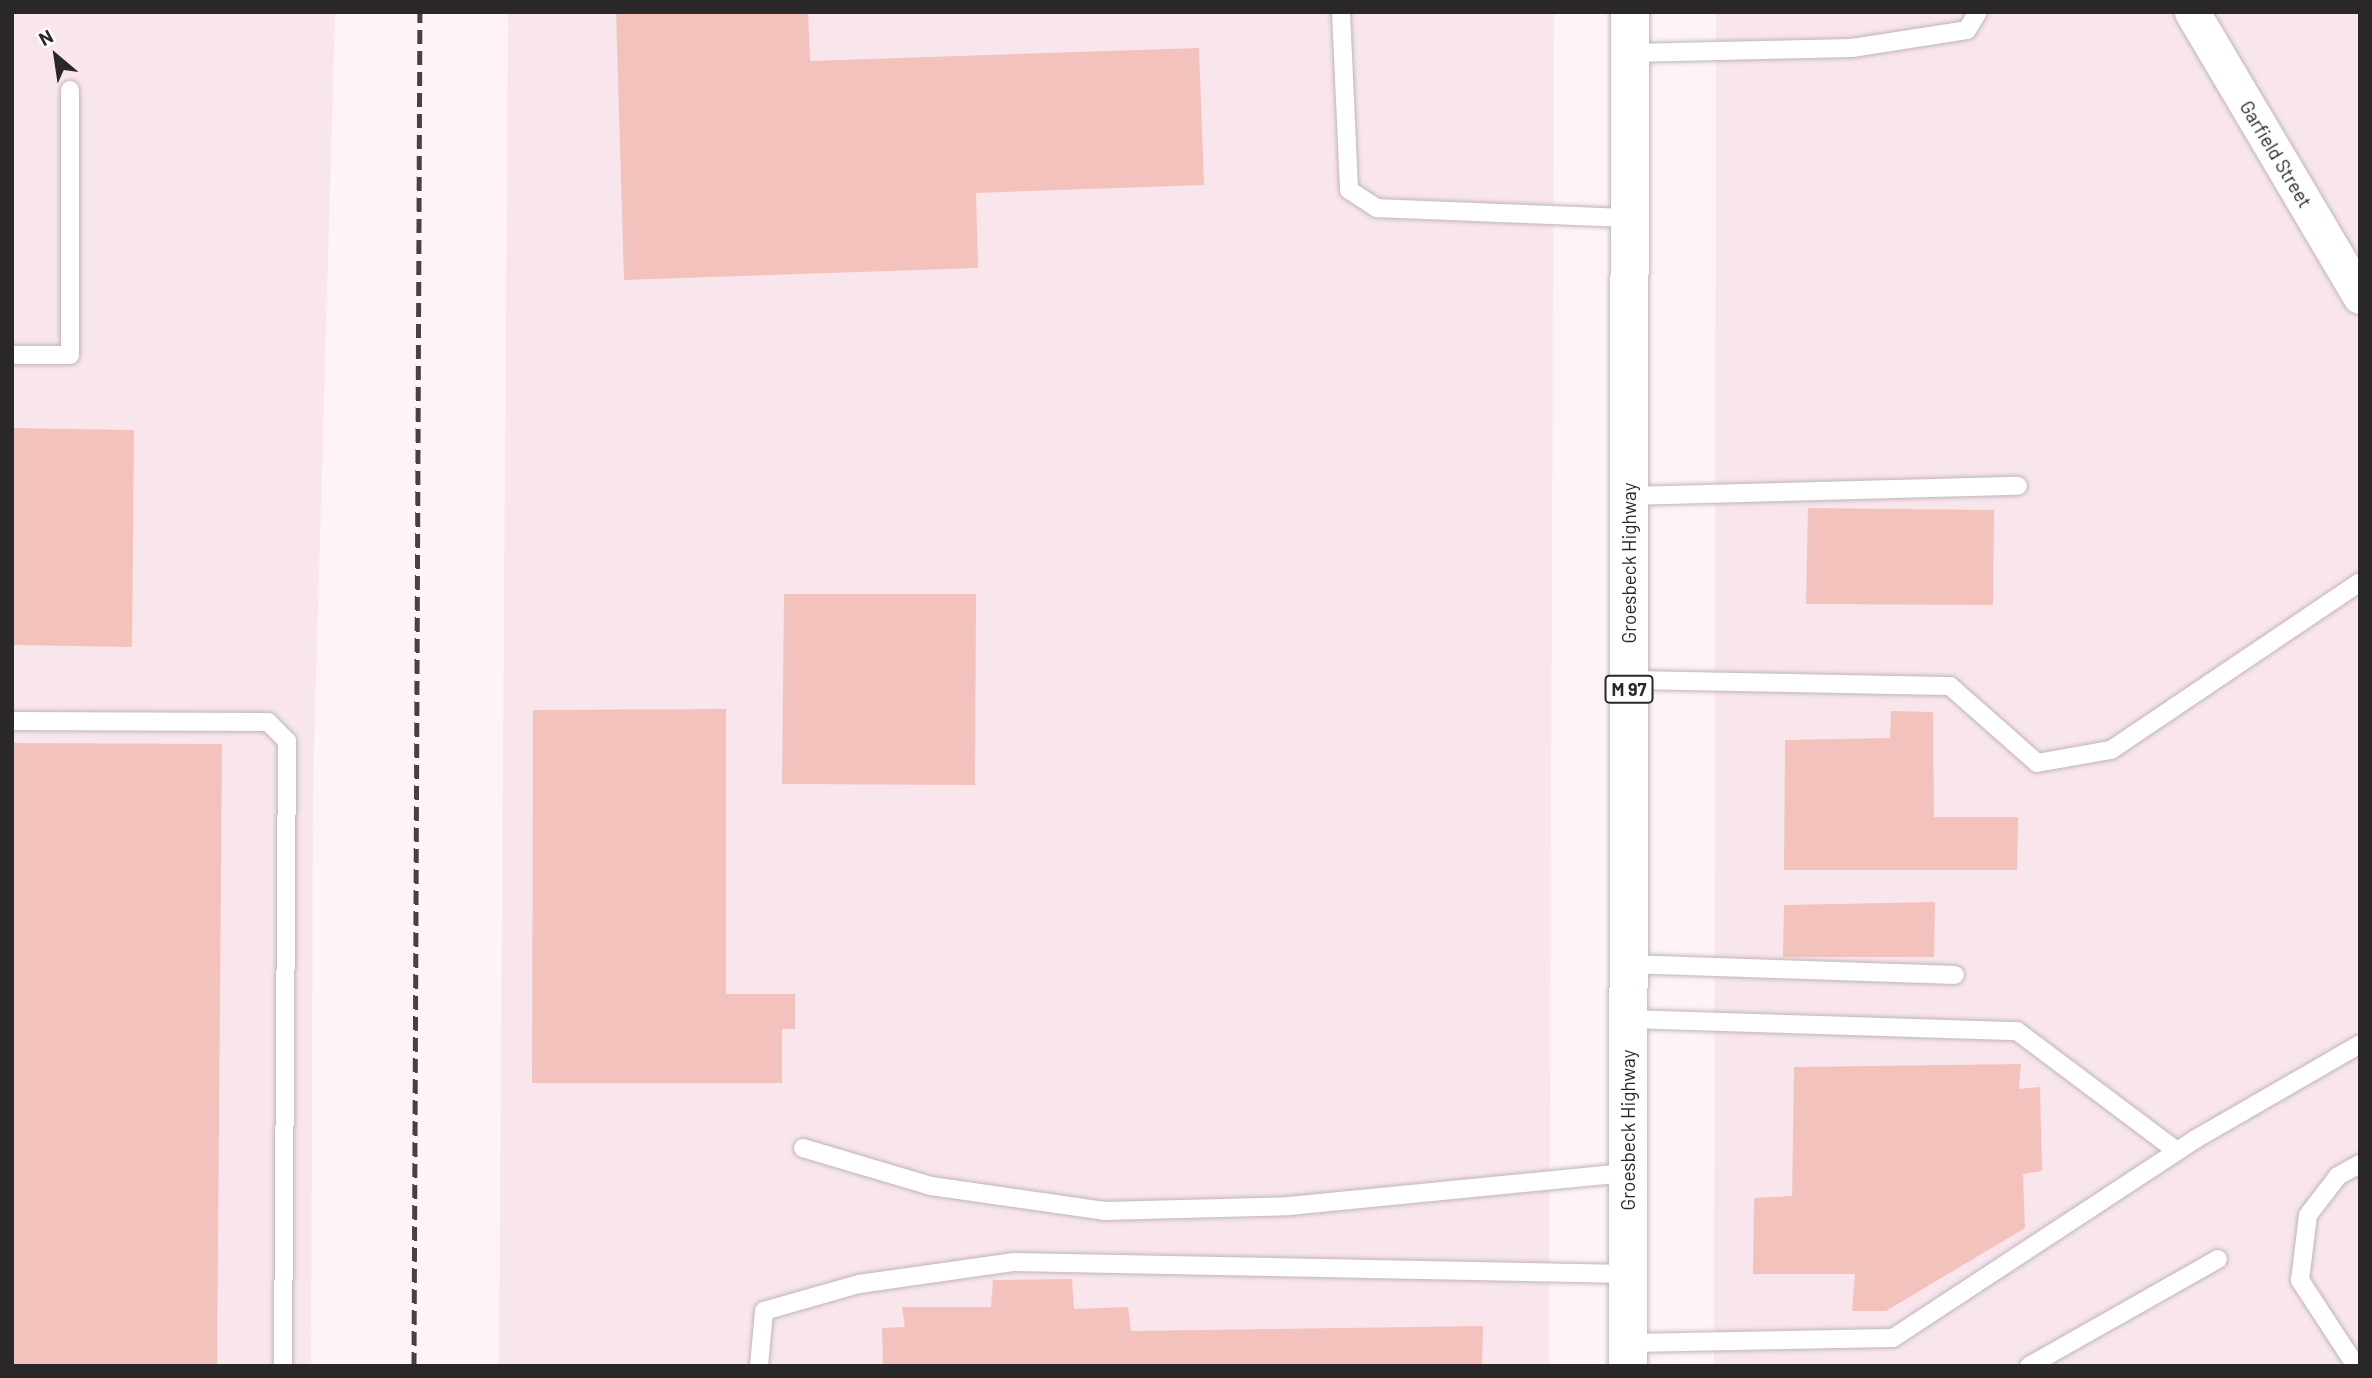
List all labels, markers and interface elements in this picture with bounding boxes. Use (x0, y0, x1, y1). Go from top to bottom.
north arrow (21, 21, 91, 91)
text: N (34, 24, 57, 50)
street label: Garfield Street (2235, 97, 2317, 211)
street label: Groesbeck Highway (1618, 483, 1640, 643)
road number: M 97 (1604, 674, 1654, 704)
street label: Groesbeck Highway (1617, 1050, 1639, 1210)

